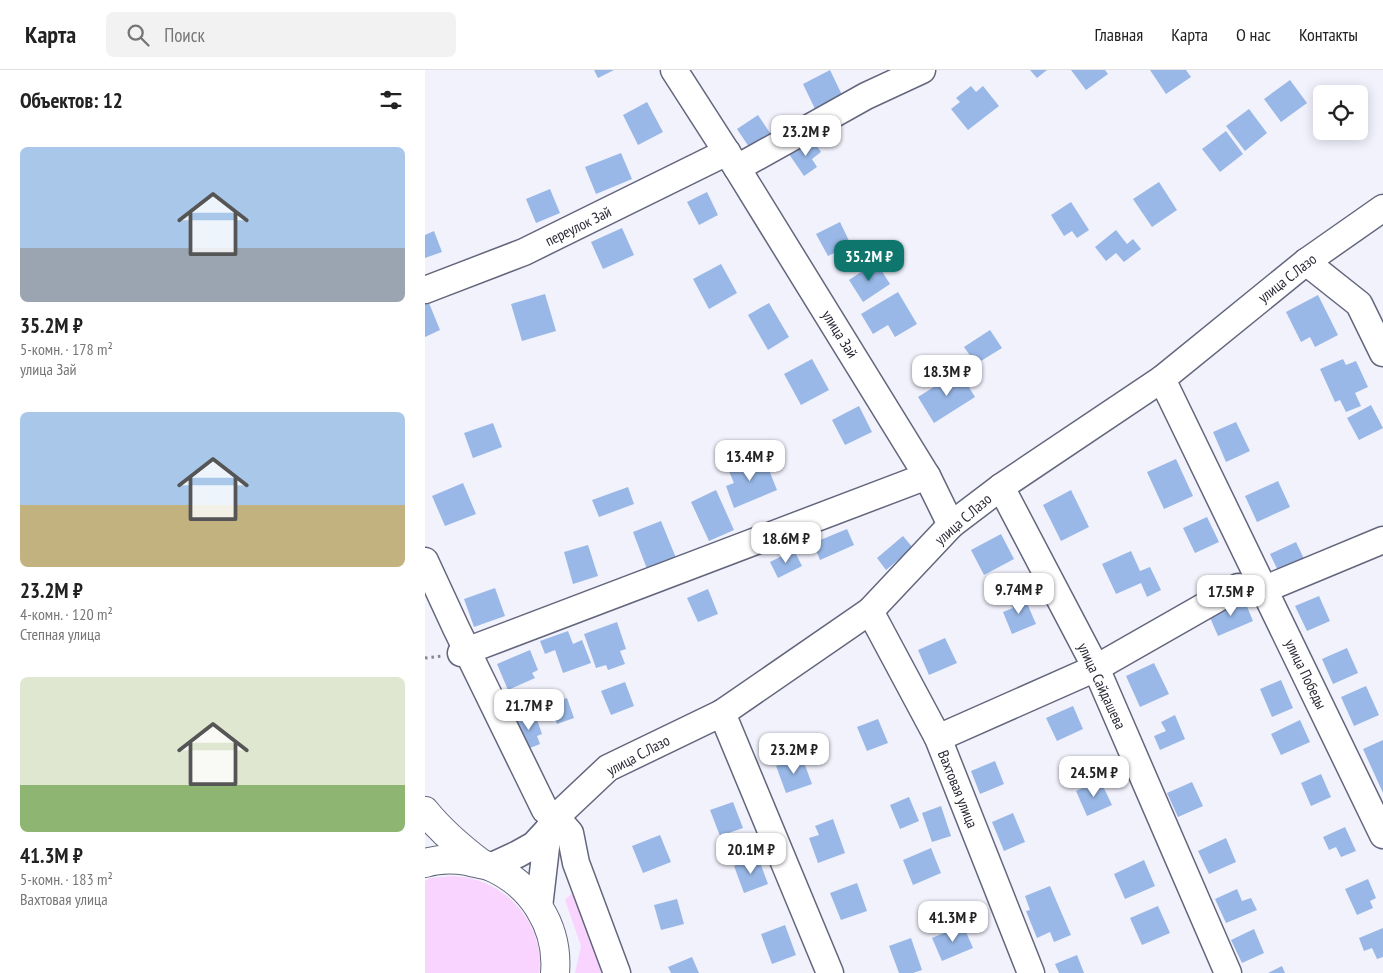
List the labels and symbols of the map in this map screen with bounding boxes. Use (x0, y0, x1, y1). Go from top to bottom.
pin: 23.2M ₽ (760, 114, 852, 157)
street label: переулок Зай (542, 202, 614, 250)
pin: 35.2M ₽ (823, 240, 915, 282)
street label: улица С.Лазо (1254, 249, 1320, 307)
street label: улица Зай (818, 306, 862, 362)
pin: 18.3M ₽ (901, 354, 993, 397)
pin: 13.4M ₽ (704, 440, 796, 482)
street label: улица С.Лазо (931, 489, 995, 549)
pin: 18.6M ₽ (740, 522, 832, 564)
pin: 9.74M ₽ (973, 572, 1065, 615)
pin: 17.5M ₽ (1185, 574, 1277, 617)
street label: улица Победы (1281, 636, 1331, 712)
street label: улица Сайдашева (1074, 640, 1130, 732)
pin: 21.7M ₽ (483, 688, 575, 731)
street label: улица С.Лазо (603, 730, 673, 780)
pin: 23.2M ₽ (748, 732, 840, 775)
street label: Вахтовая улица (934, 747, 982, 831)
pin: 24.5M ₽ (1048, 756, 1140, 798)
pin: 20.1M ₽ (705, 832, 797, 875)
pin: 41.3M ₽ (907, 900, 999, 943)

